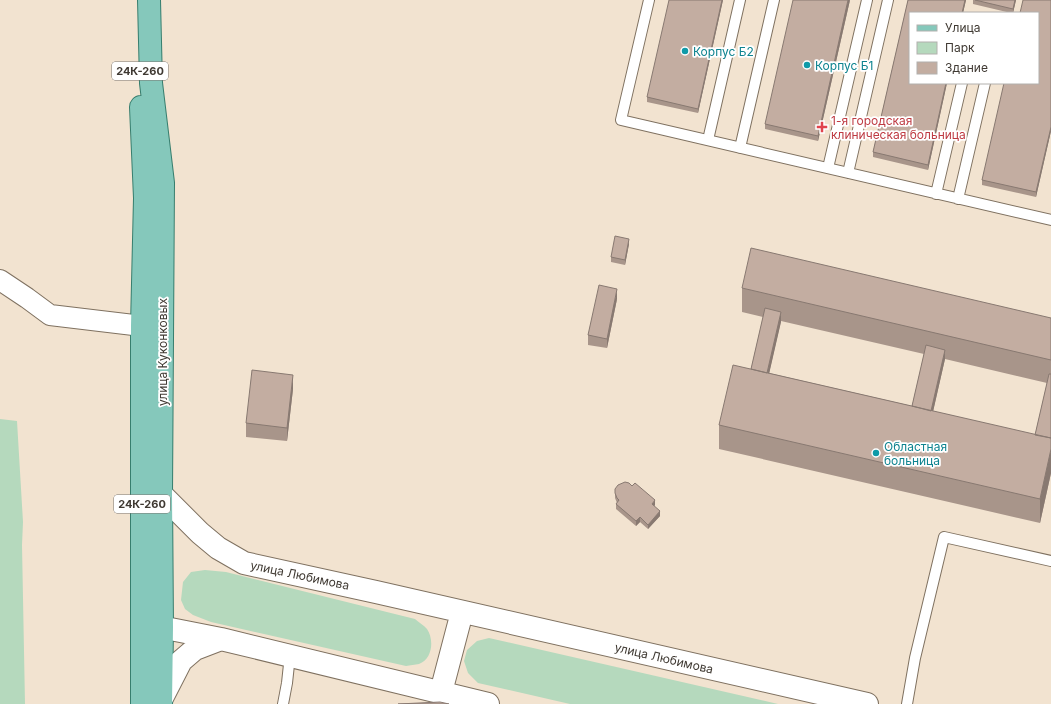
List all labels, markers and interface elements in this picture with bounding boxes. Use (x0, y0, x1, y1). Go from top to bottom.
legend (909, 12, 1039, 84)
text: Улица (945, 20, 980, 35)
text: Парк (945, 40, 975, 55)
place label: Корпус Б2 (693, 44, 754, 59)
marker: Корпус Б2 (680, 46, 690, 56)
place label: Корпус Б1 (815, 58, 873, 73)
marker: Корпус Б1 (802, 60, 812, 70)
text: Здание (945, 60, 988, 75)
road number: 24К-260 (112, 62, 168, 80)
place label: 1-я городская клиническая больница (831, 113, 966, 142)
marker: 1-я городская клиническая больница (816, 121, 828, 133)
street label: улица Куконковых (155, 298, 170, 406)
place label: Областная больница (884, 439, 947, 468)
marker: Областная больница (871, 448, 881, 458)
road number: 24К-260 (114, 495, 170, 513)
street label: улица Любимова (249, 557, 351, 593)
street label: улица Любимова (613, 639, 715, 677)

